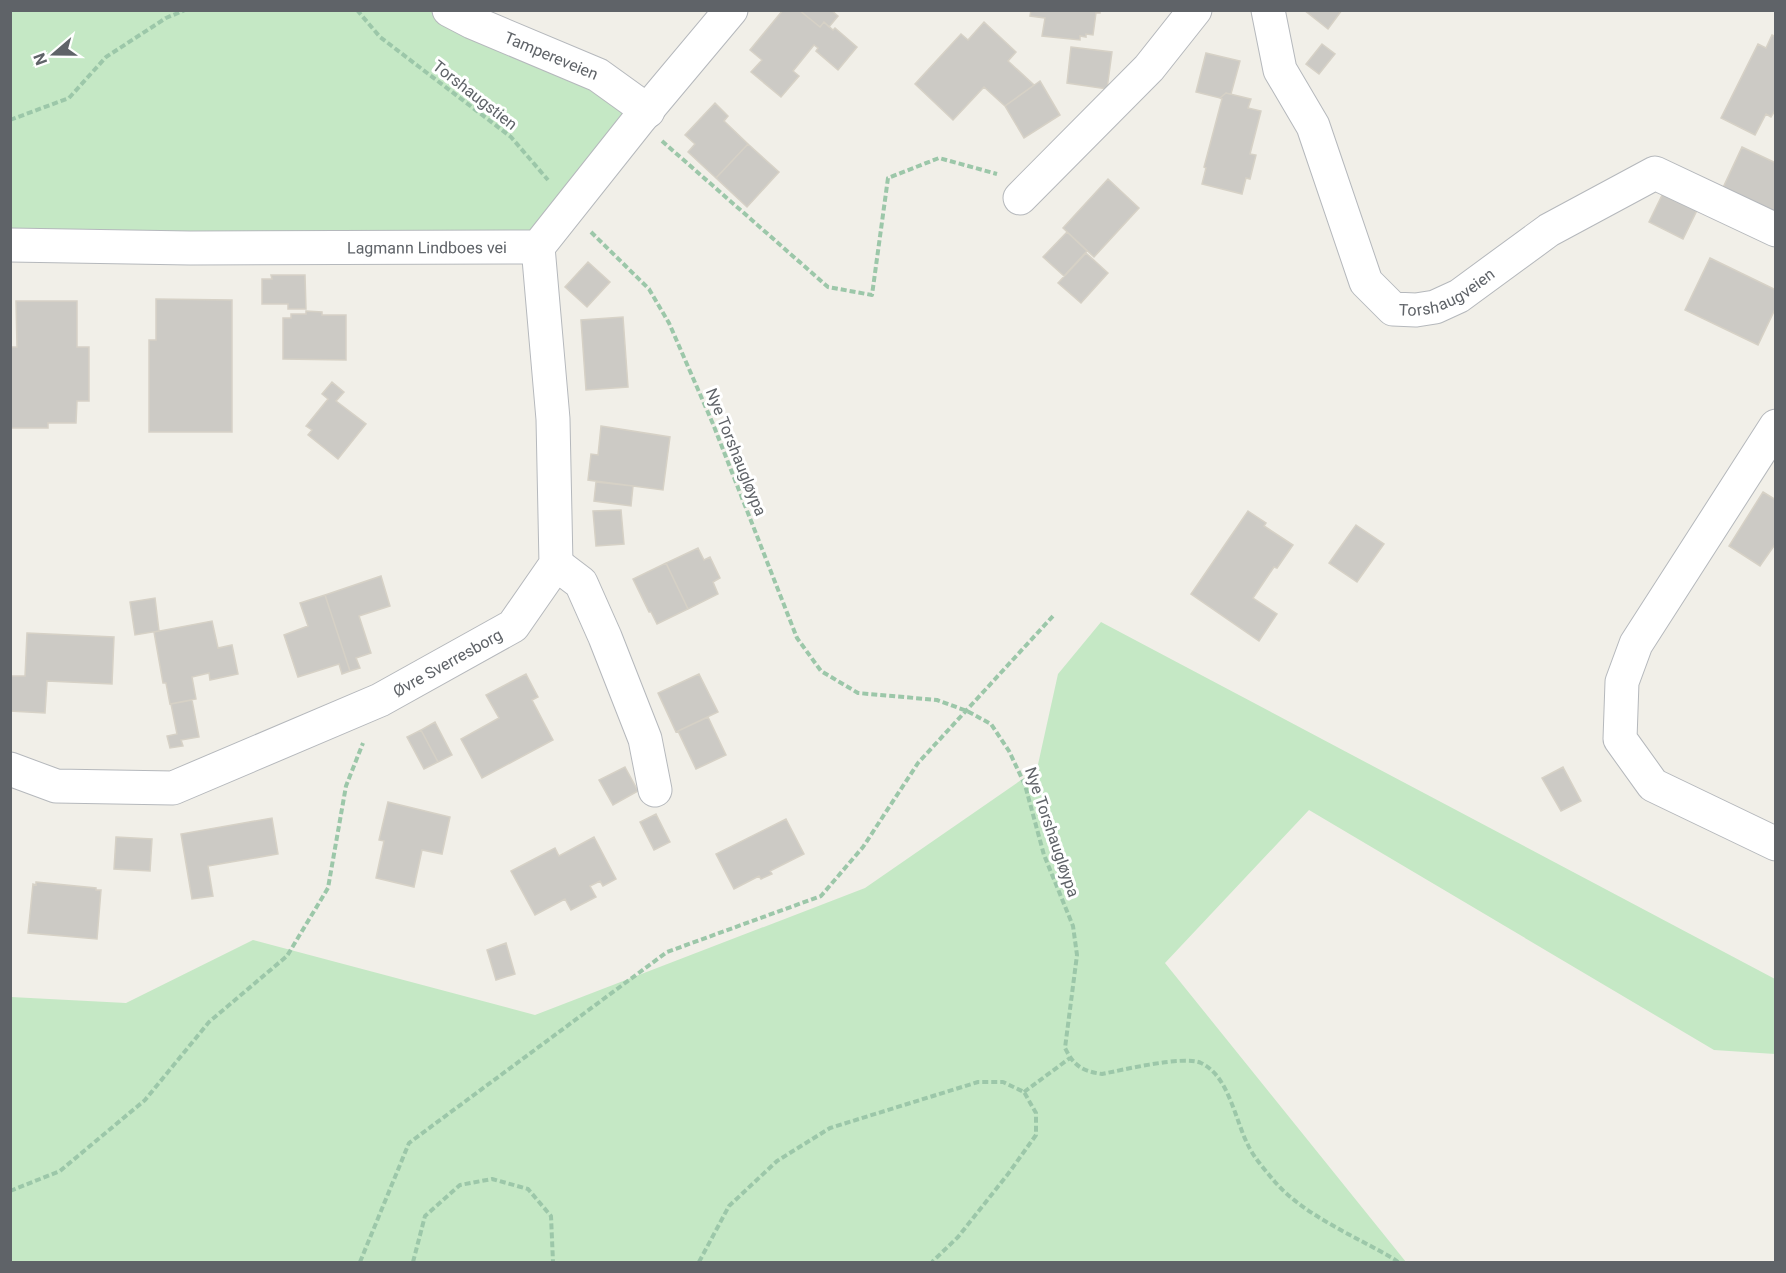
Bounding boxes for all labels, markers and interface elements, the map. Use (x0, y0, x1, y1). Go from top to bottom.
north arrow (24, 24, 84, 84)
street label: Tampereveien (502, 27, 601, 83)
text: N (30, 50, 51, 68)
street label: Torshaugstien (429, 56, 521, 134)
street label: Lagmann Lindboes vei (347, 238, 507, 257)
street label: Torshaugveien (1398, 264, 1498, 320)
street label: Nye Torshaugløypa (702, 385, 770, 519)
street label: Øvre Sverresborg (389, 625, 505, 701)
street label: Nye Torshaugløypa (1021, 765, 1083, 899)

